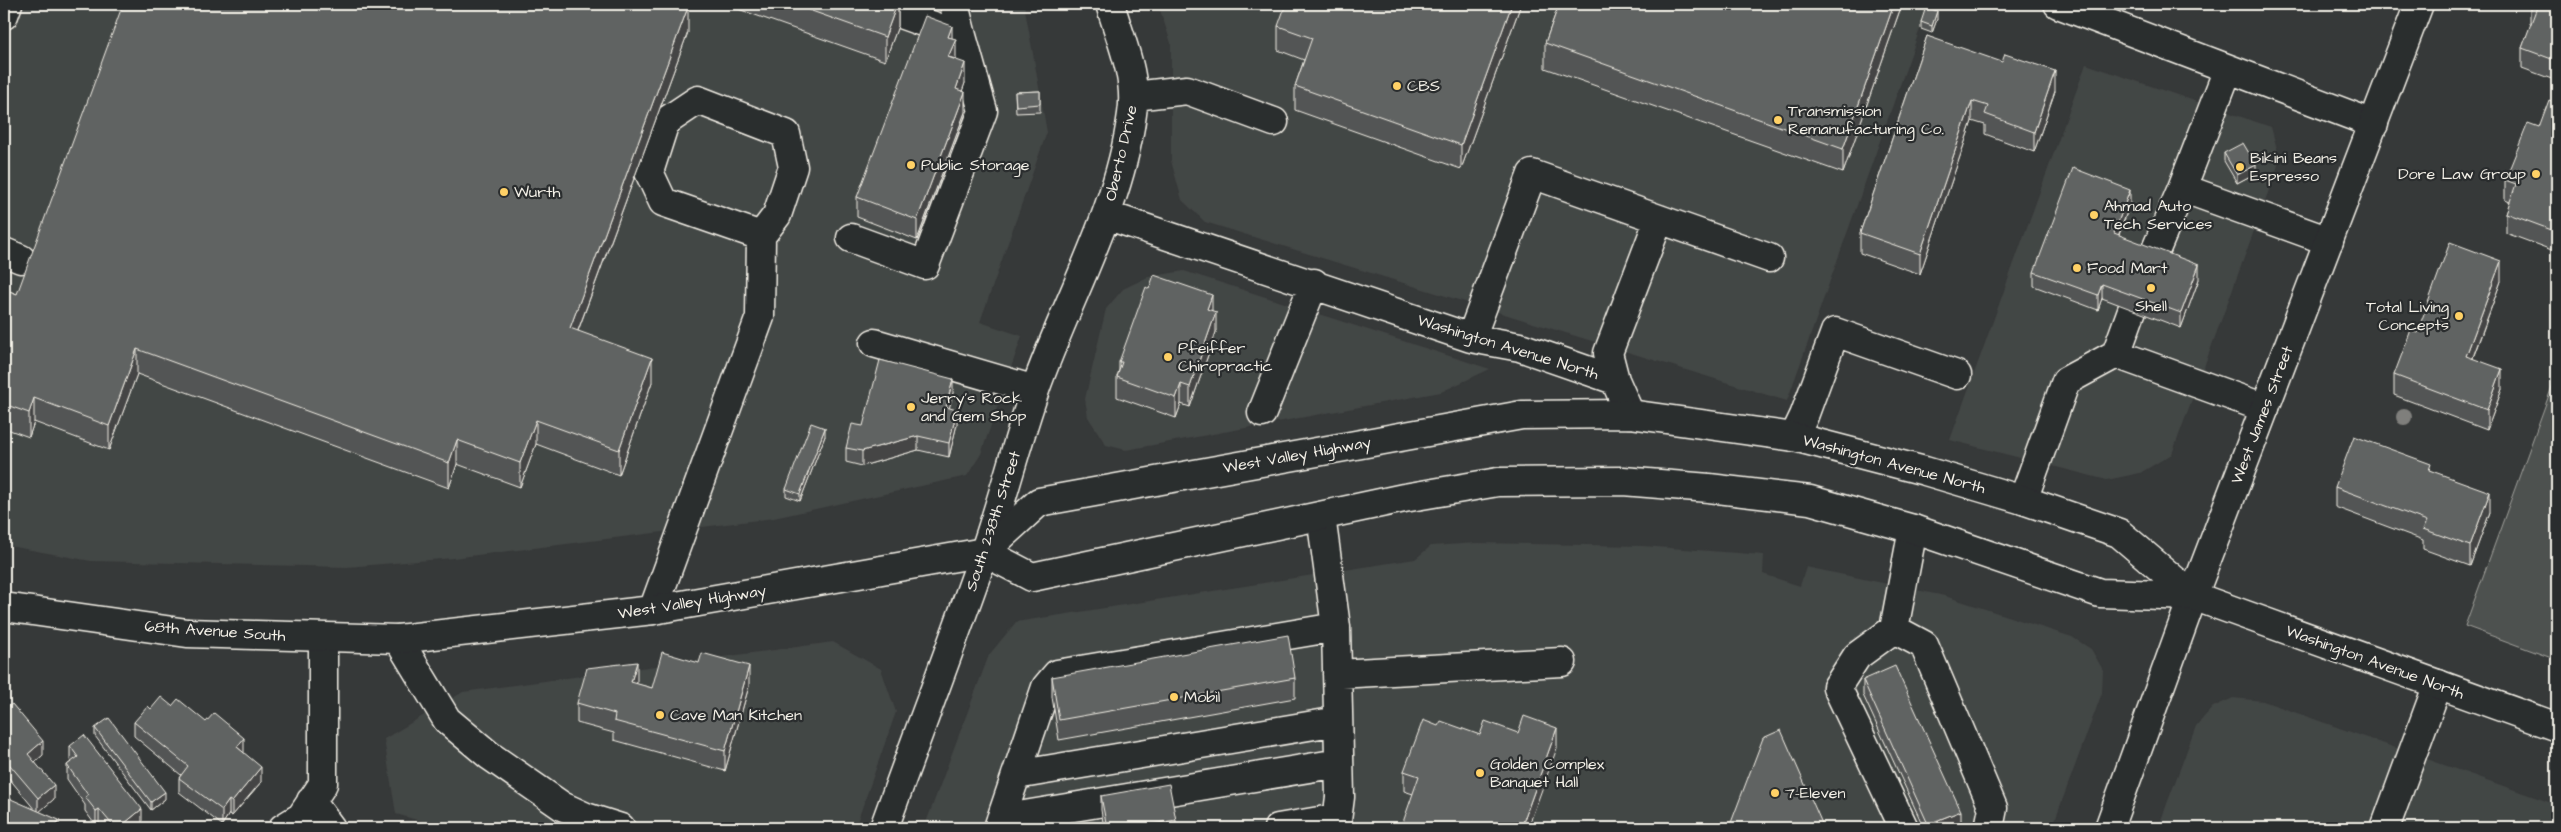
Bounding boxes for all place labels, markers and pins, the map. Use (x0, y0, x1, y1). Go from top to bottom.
place label: CBS (1407, 75, 1440, 97)
marker: CBS (1391, 80, 1403, 92)
place label: Transmission Remanufacturing Co. (1788, 100, 1944, 141)
marker: Transmission Remanufacturing Co. (1772, 114, 1784, 126)
place label: Bikini Beans Espresso (2250, 147, 2337, 187)
place label: Public Storage (921, 154, 1030, 177)
marker: Public Storage (905, 159, 917, 171)
marker: Bikini Beans Espresso (2234, 161, 2246, 173)
place label: Dore Law Group (2398, 163, 2526, 185)
marker: Dore Law Group (2530, 168, 2542, 180)
place label: Wurth (514, 181, 560, 203)
marker: Wurth (498, 186, 510, 198)
place label: Ahmad Auto Tech Services (2104, 195, 2212, 235)
marker: Ahmad Auto Tech Services (2088, 209, 2100, 221)
place label: Food Mart (2087, 257, 2168, 279)
marker: Food Mart (2071, 262, 2083, 274)
marker: Shell (2145, 282, 2157, 294)
place label: Shell (2135, 295, 2167, 317)
place label: Total Living Concepts (2366, 296, 2449, 336)
marker: Total Living Concepts (2453, 310, 2465, 322)
place label: Pfeiffer Chiropractic (1178, 337, 1273, 377)
marker: Pfeiffer Chiropractic (1162, 351, 1174, 363)
place label: Jerry's Rock and Gem Shop (921, 387, 1027, 427)
marker: Jerry's Rock and Gem Shop (905, 401, 917, 413)
place label: Mobil (1184, 686, 1220, 708)
marker: Mobil (1168, 691, 1180, 703)
place label: Cave Man Kitchen (670, 704, 802, 726)
marker: Cave Man Kitchen (654, 709, 666, 721)
place label: Golden Complex Banquet Hall (1490, 753, 1605, 793)
marker: Golden Complex Banquet Hall (1474, 767, 1486, 779)
place label: 7-Eleven (1785, 782, 1845, 804)
marker: 7-Eleven (1769, 787, 1781, 799)

